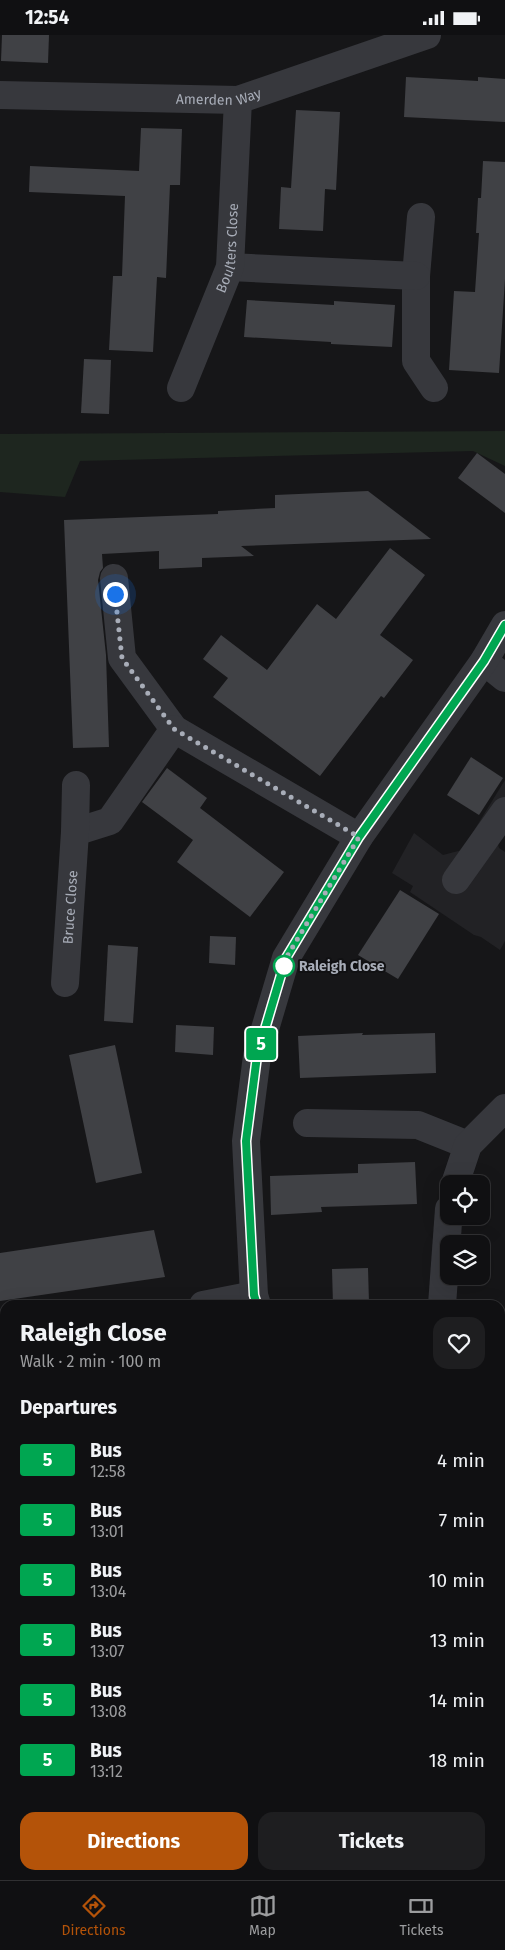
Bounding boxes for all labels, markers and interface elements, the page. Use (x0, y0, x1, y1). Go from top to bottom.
text: 12:54 (25, 6, 69, 29)
street label: Amerden Way (176, 85, 264, 109)
street label: Boulters Close (212, 203, 242, 295)
your location (103, 582, 128, 607)
street label: Bruce Close (60, 870, 81, 945)
marker: Raleigh Close (273, 955, 295, 977)
place label: Raleigh Close (299, 958, 385, 975)
line badge: 5 (245, 1028, 277, 1060)
text: 5 (256, 1033, 266, 1055)
map controls (440, 1175, 490, 1285)
button: locate (440, 1175, 490, 1225)
button: layers (440, 1235, 490, 1285)
button: heart (433, 1317, 485, 1369)
text: Raleigh Close (20, 1319, 167, 1347)
text: Walk · 2 min · 100 m (20, 1352, 161, 1371)
text: Departures (20, 1396, 117, 1419)
text: Bus (90, 1439, 122, 1462)
text: 5 (43, 1449, 52, 1471)
text: 4 min (437, 1449, 485, 1472)
text: 12:58 (90, 1462, 126, 1481)
text: Bus (90, 1499, 122, 1522)
text: 5 (43, 1509, 52, 1531)
text: 7 min (439, 1509, 485, 1532)
text: 13:01 (90, 1522, 124, 1541)
text: Bus (90, 1559, 122, 1582)
text: 5 (43, 1569, 52, 1591)
text: 10 min (428, 1569, 485, 1592)
text: 13:04 (90, 1582, 126, 1601)
text: Bus (90, 1619, 122, 1642)
text: 5 (43, 1629, 52, 1651)
text: 13 min (429, 1629, 485, 1652)
text: 13:07 (90, 1642, 124, 1661)
text: Bus (90, 1679, 122, 1702)
text: 5 (43, 1689, 52, 1711)
text: 14 min (429, 1689, 485, 1712)
text: 13:08 (90, 1702, 127, 1721)
text: Bus (90, 1739, 122, 1762)
text: 5 (43, 1749, 52, 1771)
text: 18 min (428, 1749, 485, 1772)
text: 13:12 (90, 1762, 123, 1781)
button: Directions (20, 1812, 248, 1870)
button: Tickets (258, 1812, 485, 1870)
tab: Directions (61, 1892, 126, 1939)
tab: Map (249, 1892, 277, 1939)
tab: Tickets (399, 1892, 444, 1939)

